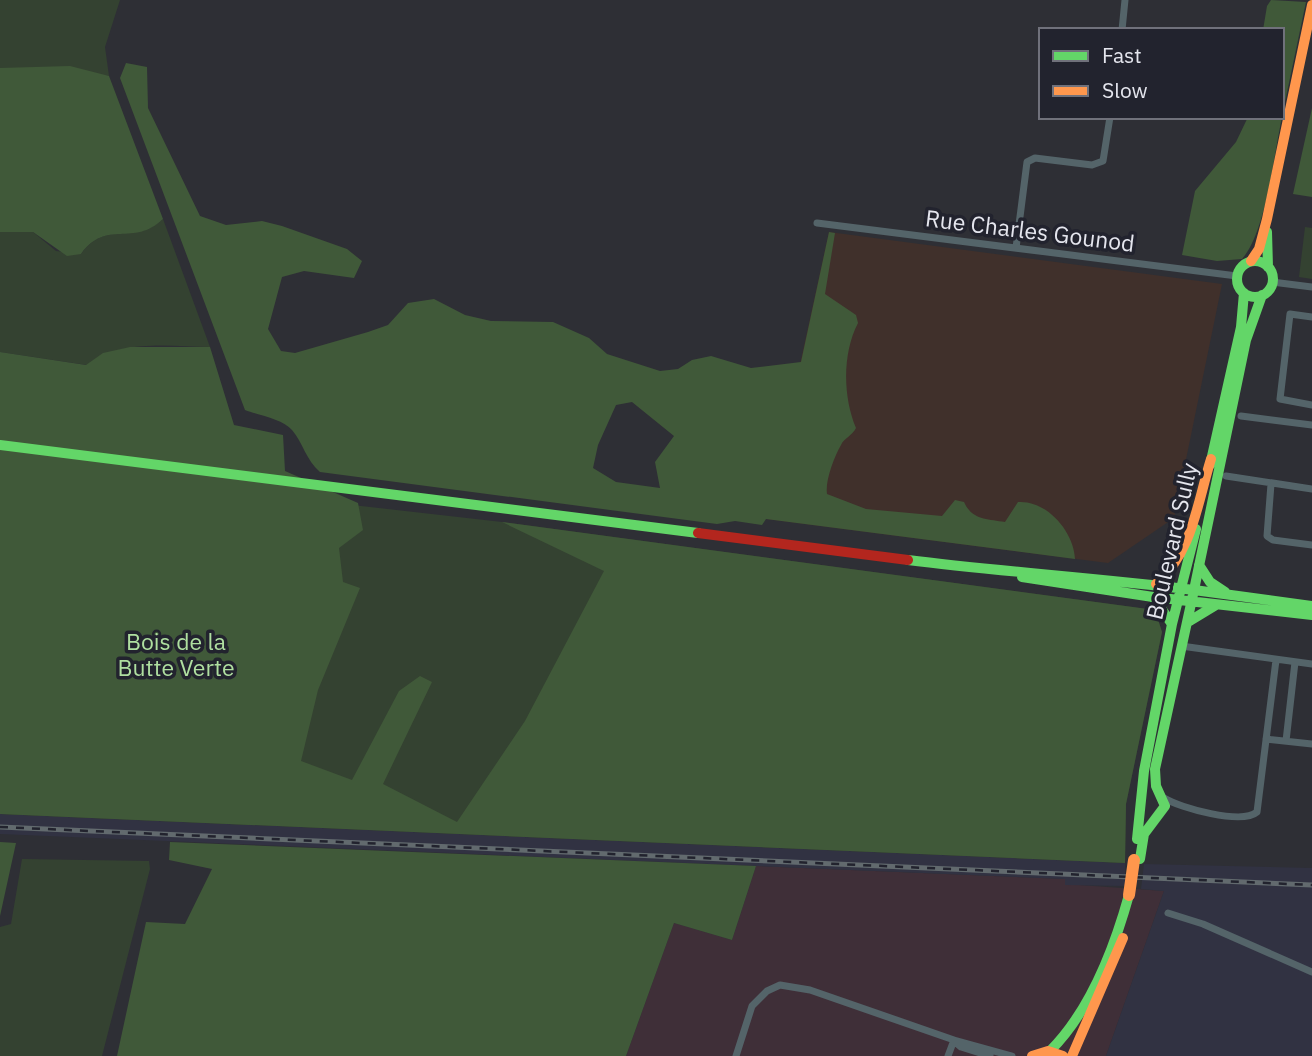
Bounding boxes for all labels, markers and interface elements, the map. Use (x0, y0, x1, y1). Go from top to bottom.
legend (1039, 28, 1284, 119)
text: Fast (1102, 41, 1142, 69)
text: Slow (1102, 76, 1148, 104)
street label: Rue Charles Gounod (924, 202, 1136, 258)
street label: Boulevard Sully (1138, 459, 1204, 622)
park label: Bois de la Butte Verte (117, 626, 235, 682)

